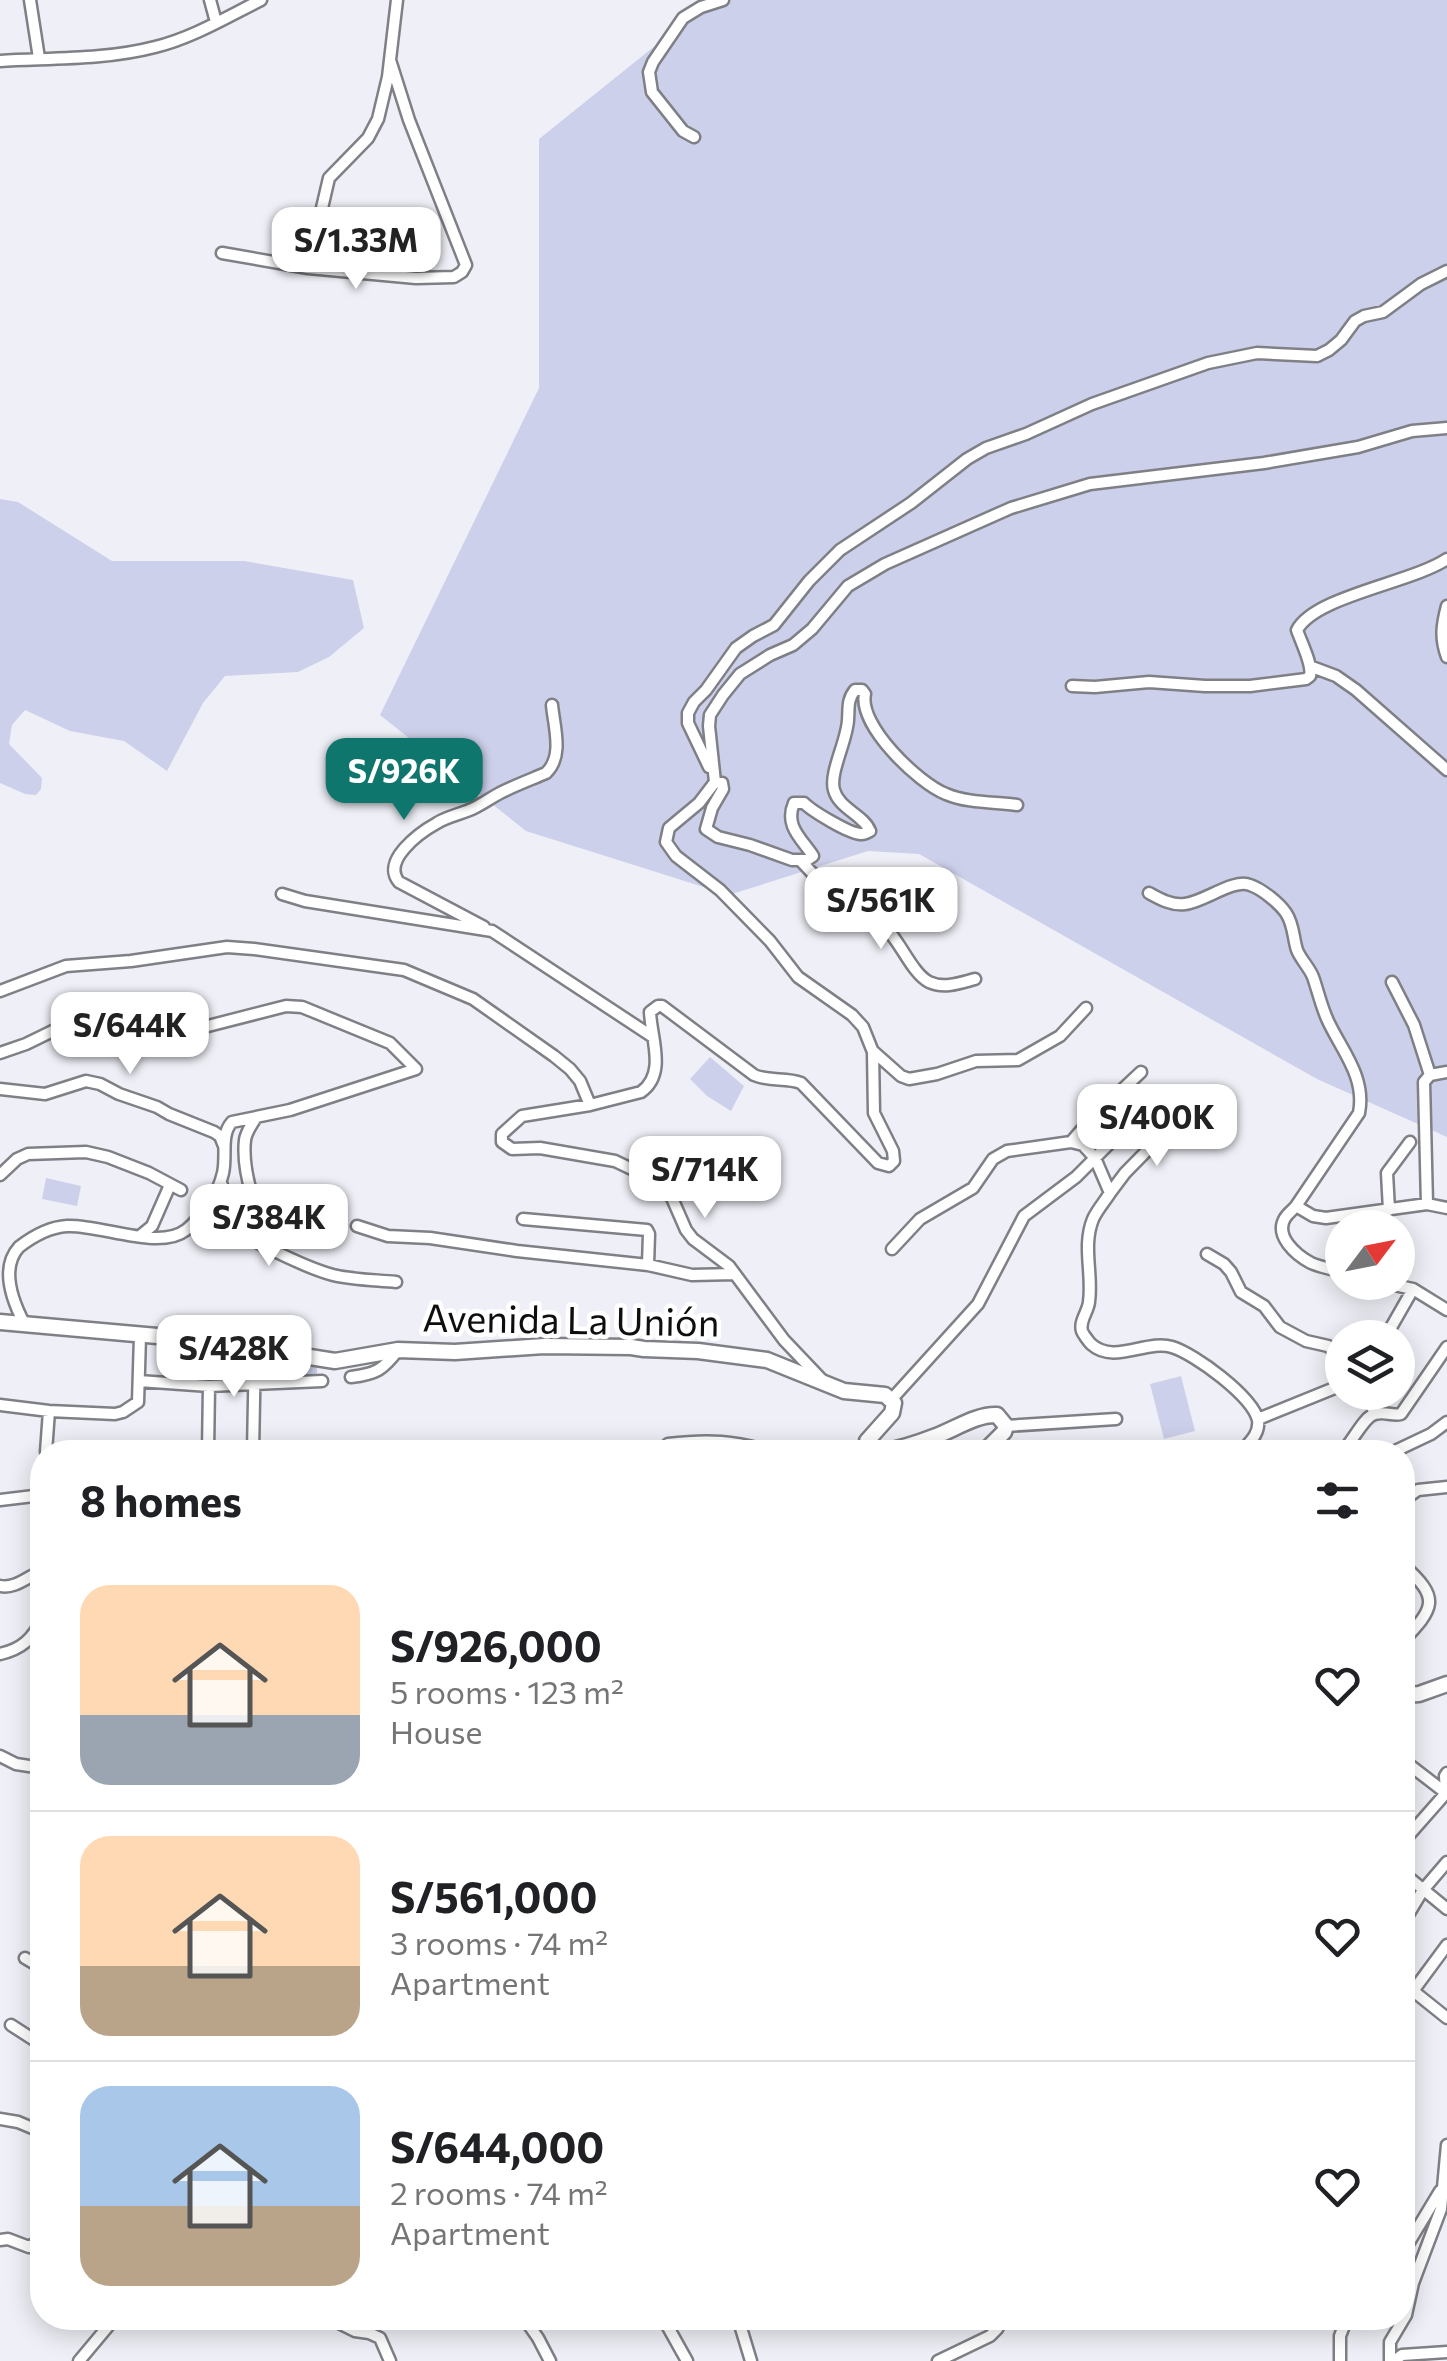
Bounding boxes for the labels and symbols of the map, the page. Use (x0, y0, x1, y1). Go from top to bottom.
pin: S/1.33M (264, 207, 448, 292)
pin: S/926K (323, 738, 485, 823)
pin: S/561K (800, 867, 962, 952)
pin: S/644K (49, 992, 211, 1077)
pin: S/400K (1076, 1084, 1238, 1169)
pin: S/714K (624, 1136, 786, 1221)
pin: S/384K (188, 1184, 350, 1269)
north arrow (1325, 1210, 1415, 1300)
street label: Avenida La Unión (422, 1292, 720, 1345)
pin: S/428K (153, 1315, 315, 1400)

